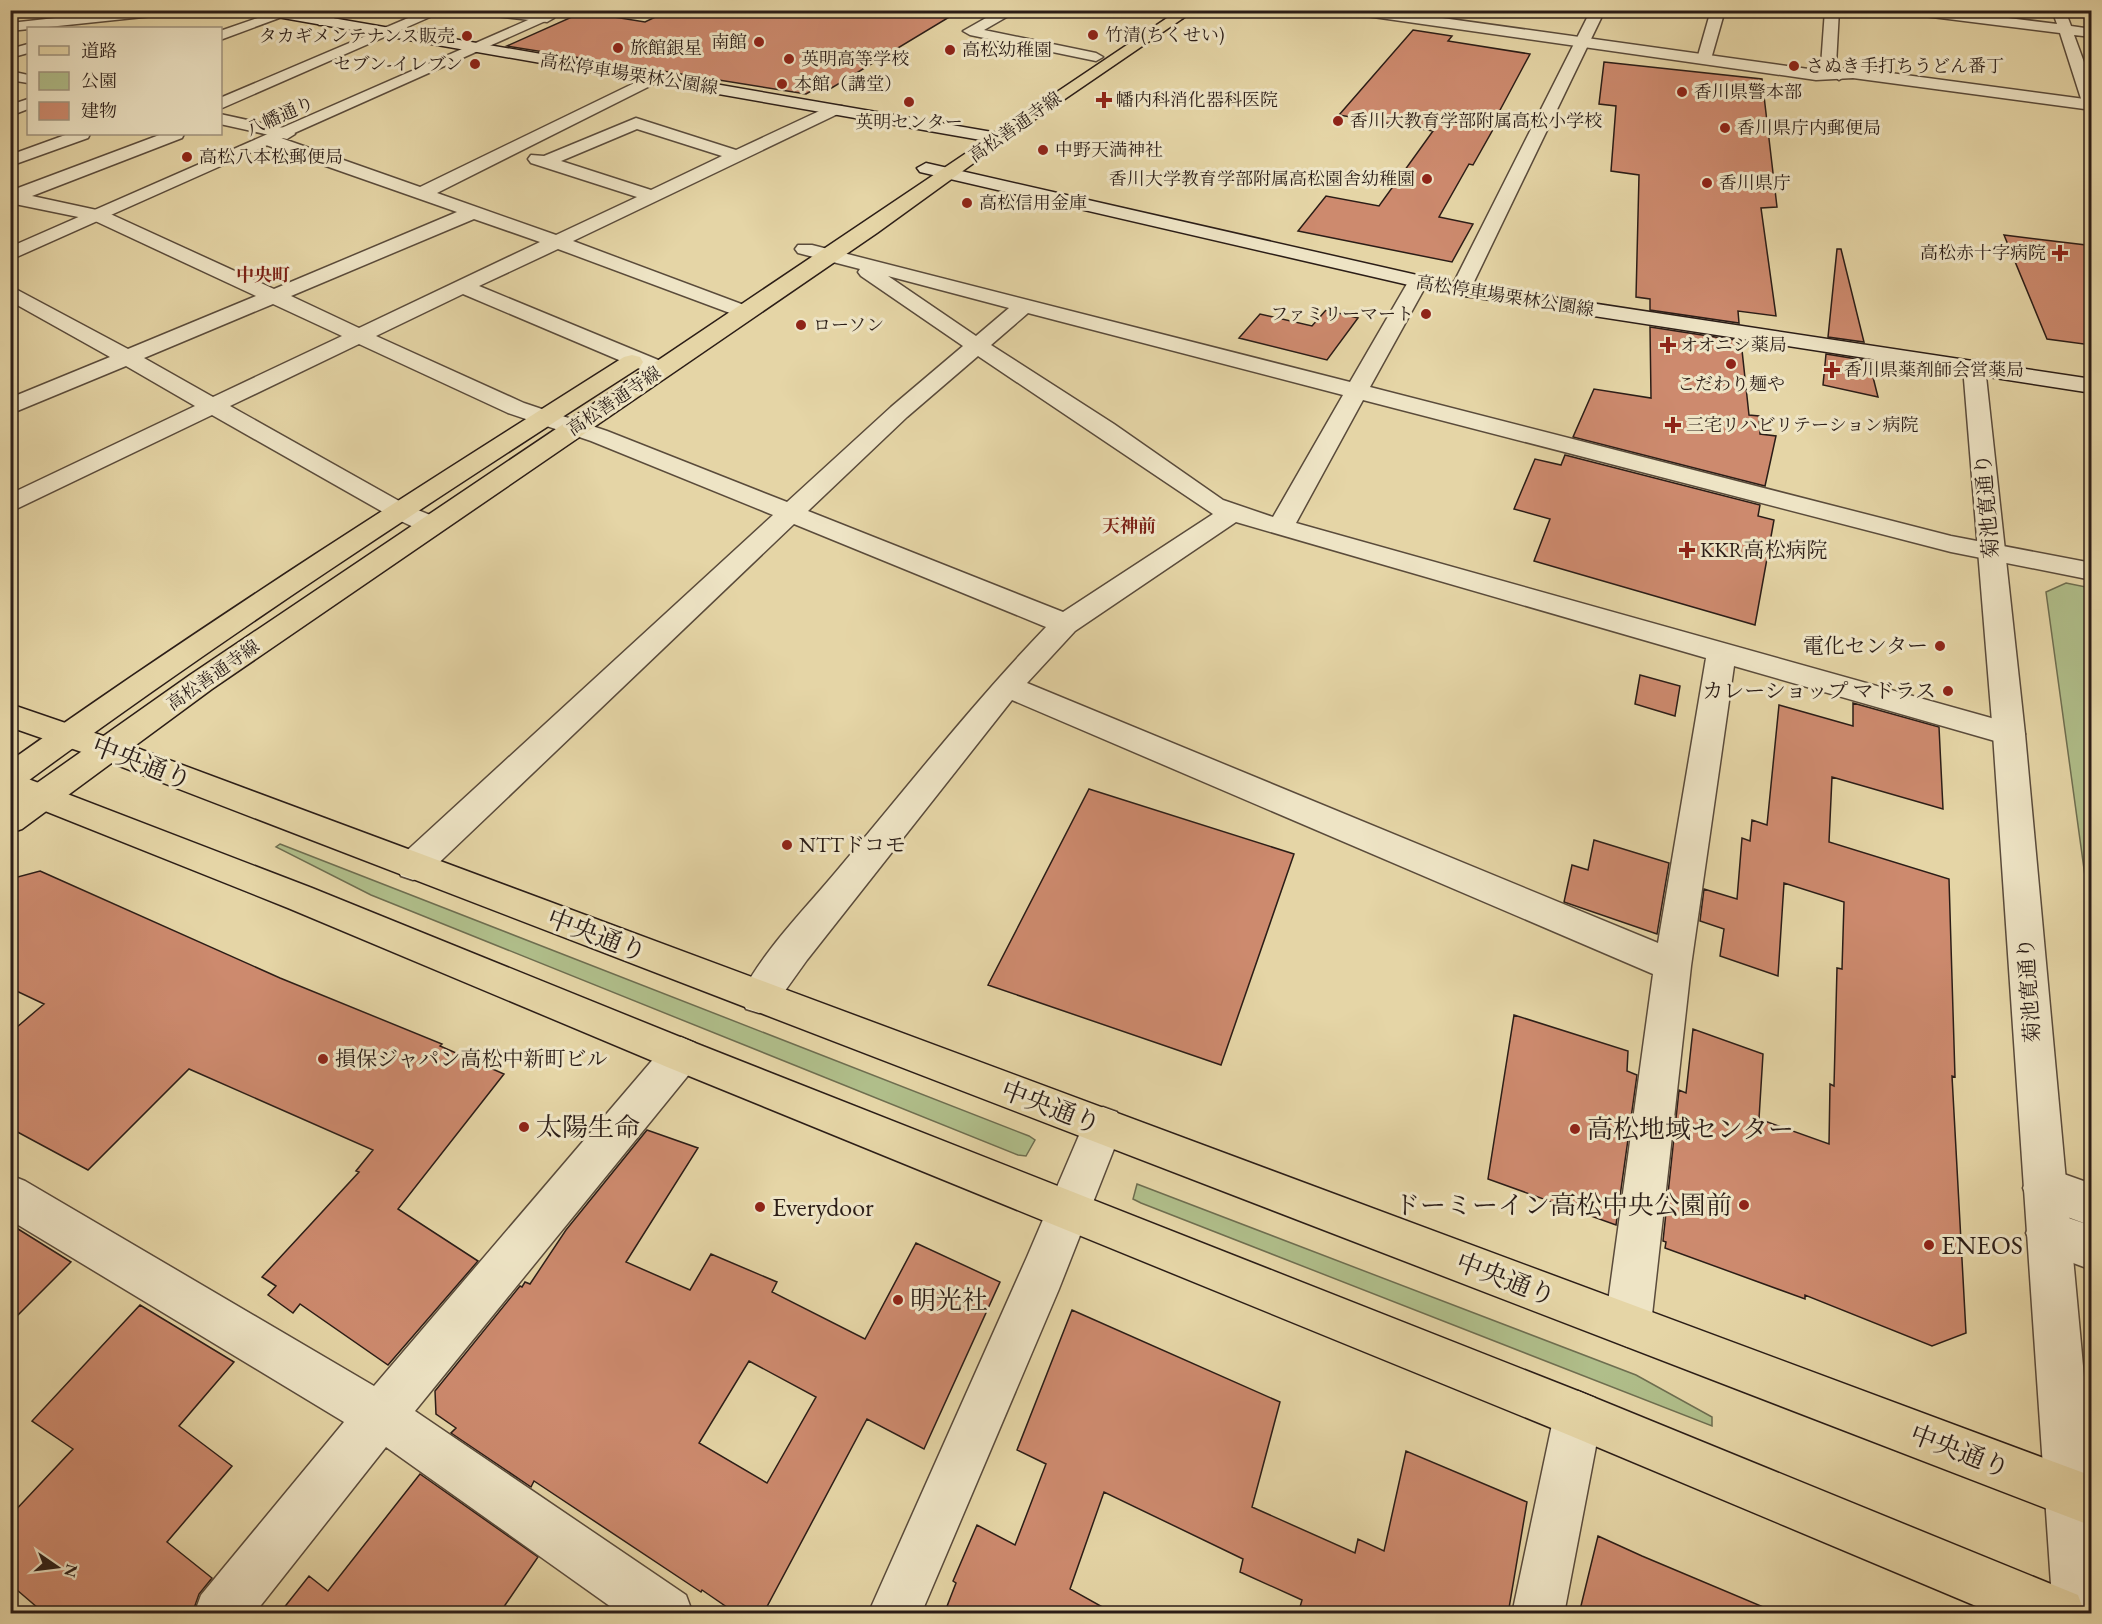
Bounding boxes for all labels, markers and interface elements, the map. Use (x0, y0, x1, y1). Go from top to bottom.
place label: 竹清(ちくせい) (1105, 23, 1224, 46)
place label: タカギメンテナンス販売 (259, 24, 455, 47)
legend (27, 27, 222, 135)
marker: 竹清(ちくせい) (1086, 28, 1100, 42)
marker: タカギメンテナンス販売 (460, 29, 474, 43)
place label: 南館 (711, 30, 747, 53)
marker: 南館 (752, 35, 766, 49)
place label: 旅館銀星 (630, 36, 702, 59)
place label: 高松幼稚園 (962, 38, 1052, 61)
text: 道路 (81, 39, 117, 62)
marker: 旅館銀星 (611, 41, 625, 55)
marker: 高松幼稚園 (943, 43, 957, 57)
place label: 英明高等学校 (801, 47, 909, 70)
street label: 高松停車場栗林公園線 (538, 48, 720, 99)
place label: セブン-イレブン (334, 52, 463, 75)
marker: 英明高等学校 (782, 52, 796, 66)
place label: さぬき手打ちうどん番丁 (1806, 54, 2004, 77)
marker: セブン-イレブン (468, 57, 482, 71)
marker: さぬき手打ちうどん番丁 (1787, 59, 1801, 73)
text: 公園 (81, 69, 117, 92)
place label: 本館（講堂） (794, 72, 902, 95)
marker: 本館（講堂） (775, 77, 789, 91)
place label: 香川県警本部 (1694, 80, 1802, 103)
marker: 香川県警本部 (1675, 85, 1689, 99)
street label: 高松善通寺線 (964, 86, 1066, 167)
place label: 幡内科消化器科医院 (1116, 88, 1278, 111)
street label: 八幡通り (242, 90, 317, 141)
marker: 幡内科消化器科医院 (1097, 93, 1111, 107)
marker: 英明センター (902, 95, 916, 109)
text: 建物 (81, 99, 117, 122)
place label: 香川大教育学部附属高松小学校 (1350, 109, 1602, 132)
place label: 英明センター (855, 110, 963, 133)
marker: 香川大教育学部附属高松小学校 (1331, 114, 1345, 128)
place label: 香川県庁内郵便局 (1737, 116, 1881, 139)
marker: 香川県庁内郵便局 (1718, 121, 1732, 135)
place label: 中野天満神社 (1055, 138, 1163, 161)
marker: 中野天満神社 (1036, 143, 1050, 157)
place label: 高松八本松郵便局 (199, 145, 343, 168)
marker: 高松八本松郵便局 (180, 150, 194, 164)
place label: 香川大学教育学部附属高松園舎幼稚園 (1109, 167, 1415, 190)
place label: 香川県庁 (1719, 171, 1791, 194)
marker: 香川大学教育学部附属高松園舎幼稚園 (1420, 172, 1434, 186)
marker: 香川県庁 (1700, 176, 1714, 190)
place label: 高松信用金庫 (979, 191, 1087, 214)
marker: 高松信用金庫 (960, 196, 974, 210)
place label: 高松赤十字病院 (1920, 241, 2046, 264)
marker: 高松赤十字病院 (2051, 244, 2069, 262)
district label: 中央町 (236, 263, 290, 286)
street label: 高松停車場栗林公園線 (1414, 270, 1596, 321)
place label: ファミリーマート (1270, 302, 1414, 325)
marker: ファミリーマート (1419, 307, 1433, 321)
place label: ローソン (813, 313, 884, 336)
marker: ローソン (794, 318, 808, 332)
place label: オオニシ薬局 (1680, 333, 1787, 356)
marker: オオニシ薬局 (1661, 338, 1675, 352)
marker: こだわり麺や (1724, 357, 1738, 371)
place label: 香川県薬剤師会営薬局 (1844, 358, 2024, 381)
street label: 高松善通寺線 (563, 361, 665, 440)
marker: 香川県薬剤師会営薬局 (1825, 363, 1839, 377)
place label: こだわり麺や (1677, 372, 1785, 395)
place label: 三宅リハビリテーション病院 (1686, 413, 1918, 436)
marker: 三宅リハビリテーション病院 (1664, 416, 1682, 434)
street label: 菊池寛通り (1968, 453, 2005, 560)
district label: 天神前 (1102, 514, 1156, 537)
place label: KKR高松病院 (1700, 536, 1828, 563)
marker: KKR高松病院 (1678, 541, 1696, 559)
place label: 電化センター (1803, 632, 1928, 659)
street label: 高松善通寺線 (162, 634, 264, 715)
marker: 電化センター (1933, 639, 1947, 653)
place label: カレーショップ マドラス (1702, 677, 1936, 704)
marker: カレーショップ マドラス (1941, 684, 1955, 698)
street label: 中央通り (87, 728, 197, 798)
place label: NTTドコモ (799, 831, 906, 858)
marker: NTTドコモ (780, 838, 794, 852)
street label: 中央通り (542, 900, 652, 970)
street label: 菊池寛通り (2011, 937, 2046, 1043)
place label: 損保ジャパン高松中新町ビル (335, 1045, 608, 1072)
marker: 損保ジャパン高松中新町ビル (316, 1052, 330, 1066)
street label: 中央通り (996, 1072, 1106, 1142)
place label: 太陽生命 (536, 1110, 640, 1144)
place label: 高松地域センター (1587, 1112, 1794, 1146)
marker: 太陽生命 (517, 1120, 531, 1134)
marker: 高松地域センター (1568, 1122, 1582, 1136)
place label: ドーミーイン高松中央公園前 (1394, 1188, 1732, 1222)
place label: Everydoor (772, 1190, 874, 1224)
marker: ドーミーイン高松中央公園前 (1737, 1198, 1751, 1212)
marker: Everydoor (753, 1200, 767, 1214)
place label: ENEOS (1941, 1228, 2023, 1262)
marker: ENEOS (1922, 1238, 1936, 1252)
street label: 中央通り (1451, 1244, 1561, 1314)
place label: 明光社 (910, 1283, 988, 1317)
marker: 明光社 (891, 1293, 905, 1307)
street label: 中央通り (1905, 1416, 2015, 1486)
north arrow (27, 1537, 87, 1597)
text: N (59, 1562, 83, 1579)

